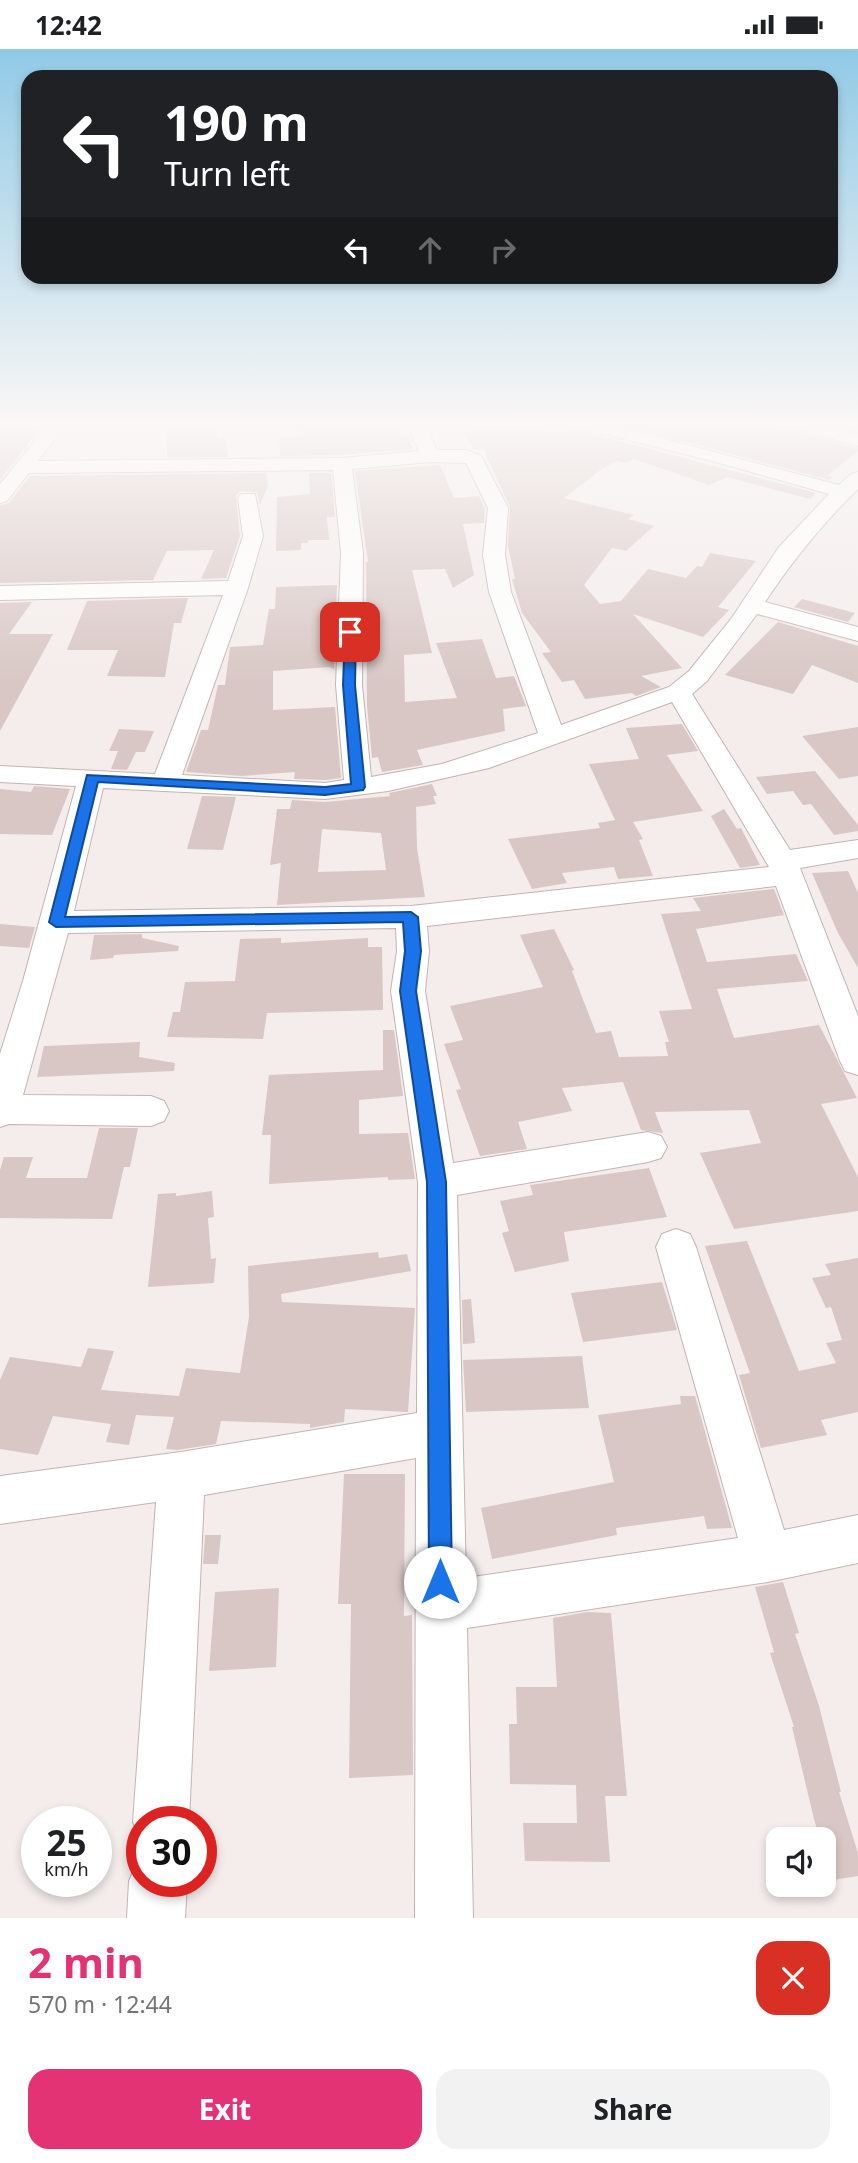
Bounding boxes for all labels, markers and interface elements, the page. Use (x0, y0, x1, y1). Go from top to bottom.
text: 12:42 (35, 7, 102, 43)
text: 190 m (164, 89, 309, 155)
icon: left (49, 98, 140, 189)
text: Turn left (164, 152, 290, 195)
icon: left (338, 231, 376, 269)
icon: ahead (411, 231, 449, 269)
icon: right (484, 231, 522, 269)
pin (320, 602, 380, 662)
icon: arrive (331, 613, 369, 651)
position arrow (403, 1545, 477, 1619)
speed limit sign: 30 (126, 1806, 217, 1897)
text: 25 (46, 1819, 87, 1866)
map controls (766, 1827, 836, 1897)
button: sound (766, 1827, 836, 1897)
text: km/h (44, 1857, 89, 1881)
text: 2 min (28, 1933, 144, 1990)
button: close (756, 1941, 830, 2015)
text: 570 m · 12:44 (28, 1988, 172, 2020)
button: Exit (28, 2069, 422, 2149)
button: Share (436, 2069, 830, 2149)

